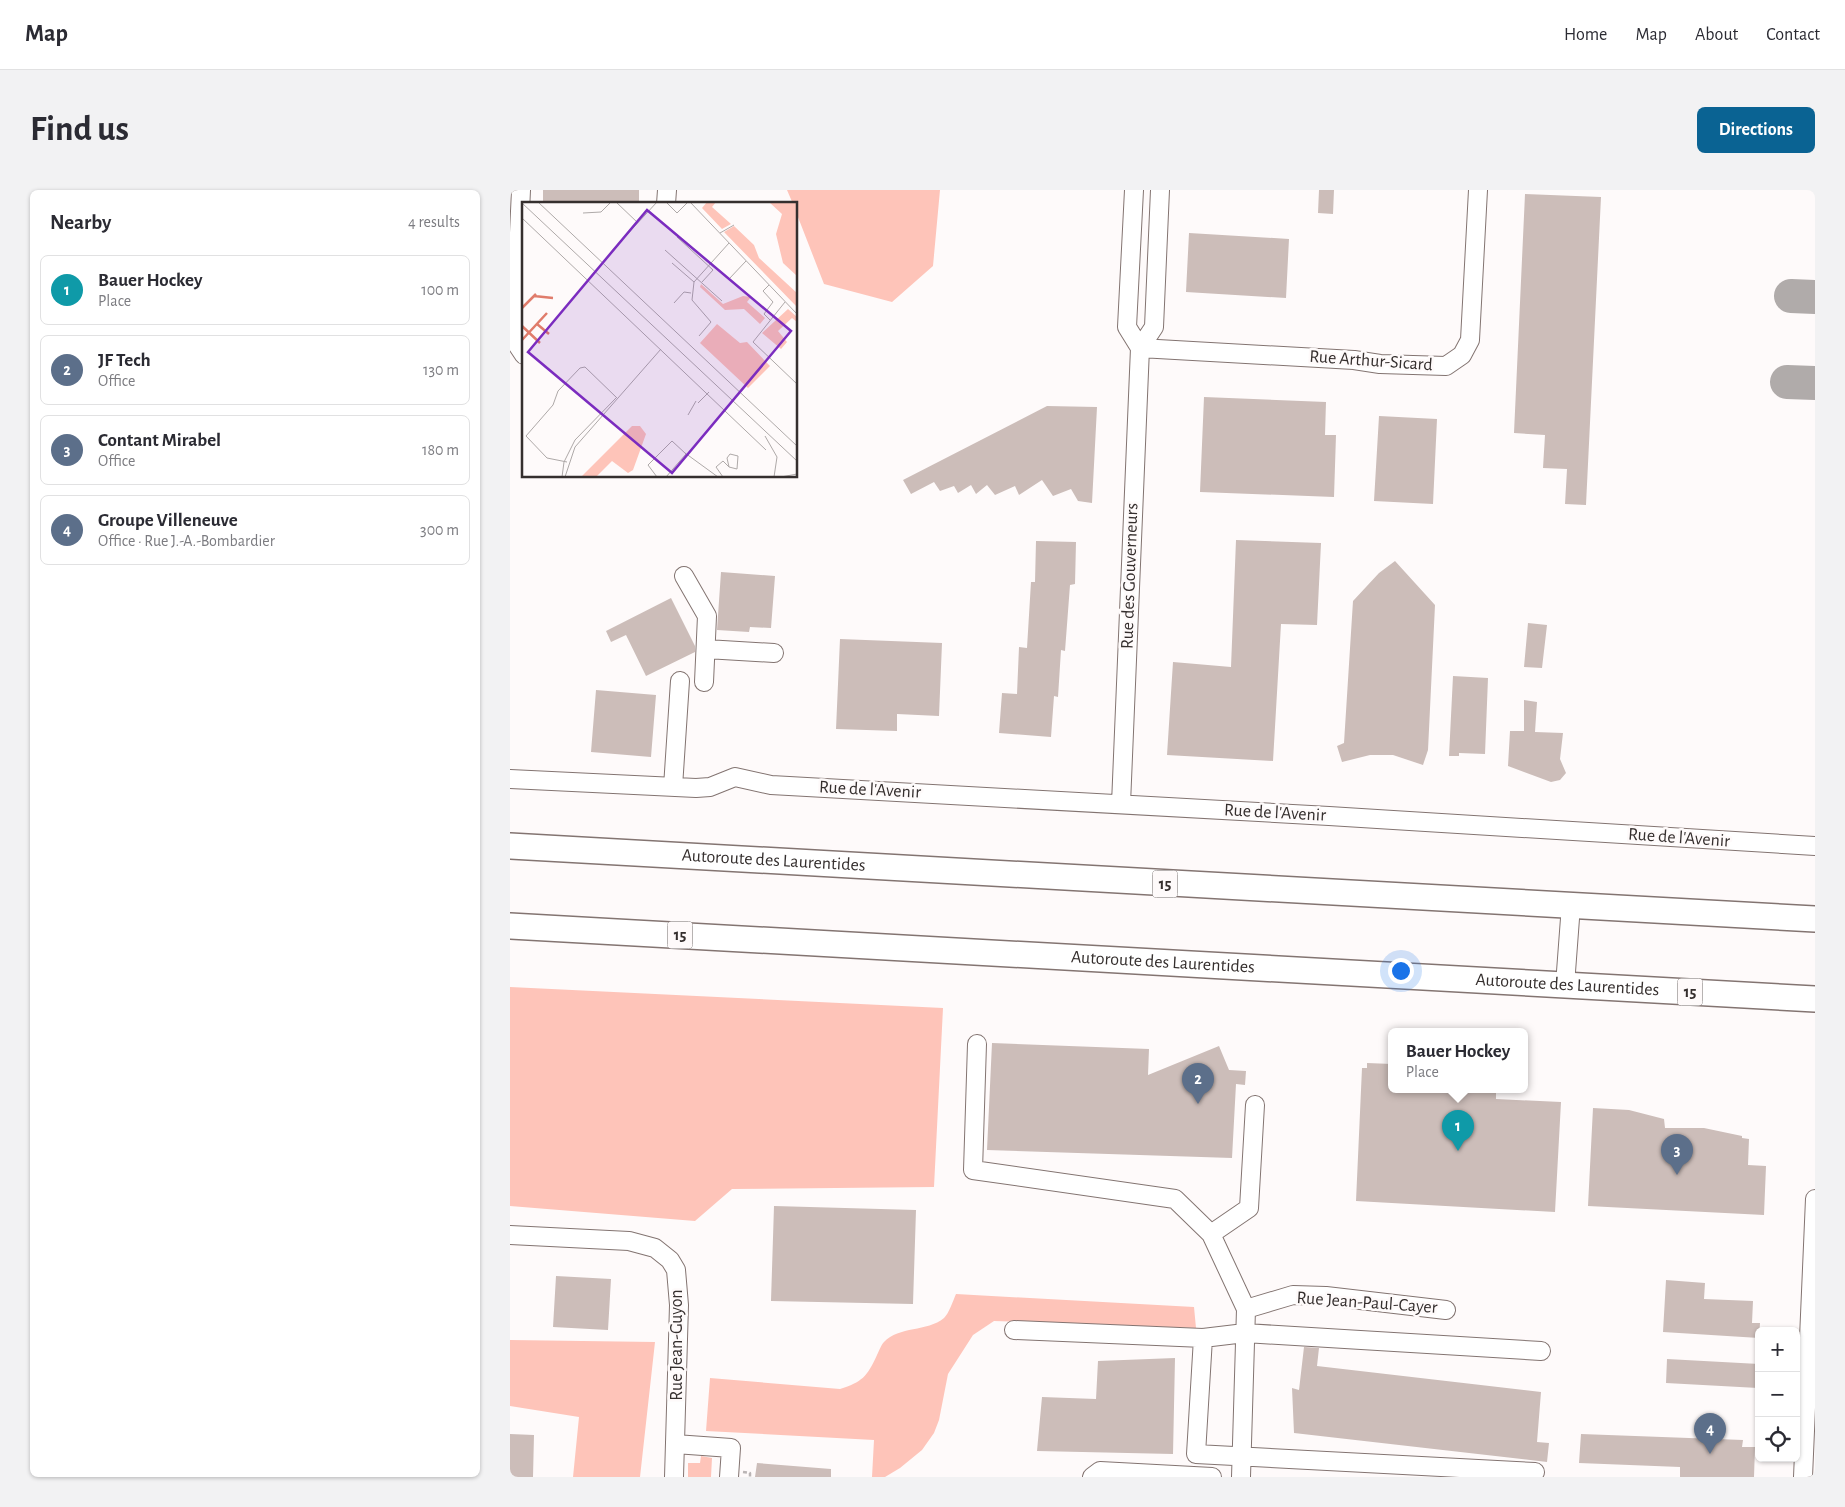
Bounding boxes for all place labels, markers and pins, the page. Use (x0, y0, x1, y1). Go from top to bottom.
pin: 2 (1182, 1063, 1214, 1104)
pin: 1 (1442, 1110, 1474, 1151)
pin: 3 (1661, 1134, 1693, 1175)
pin: 4 (1694, 1413, 1726, 1454)

